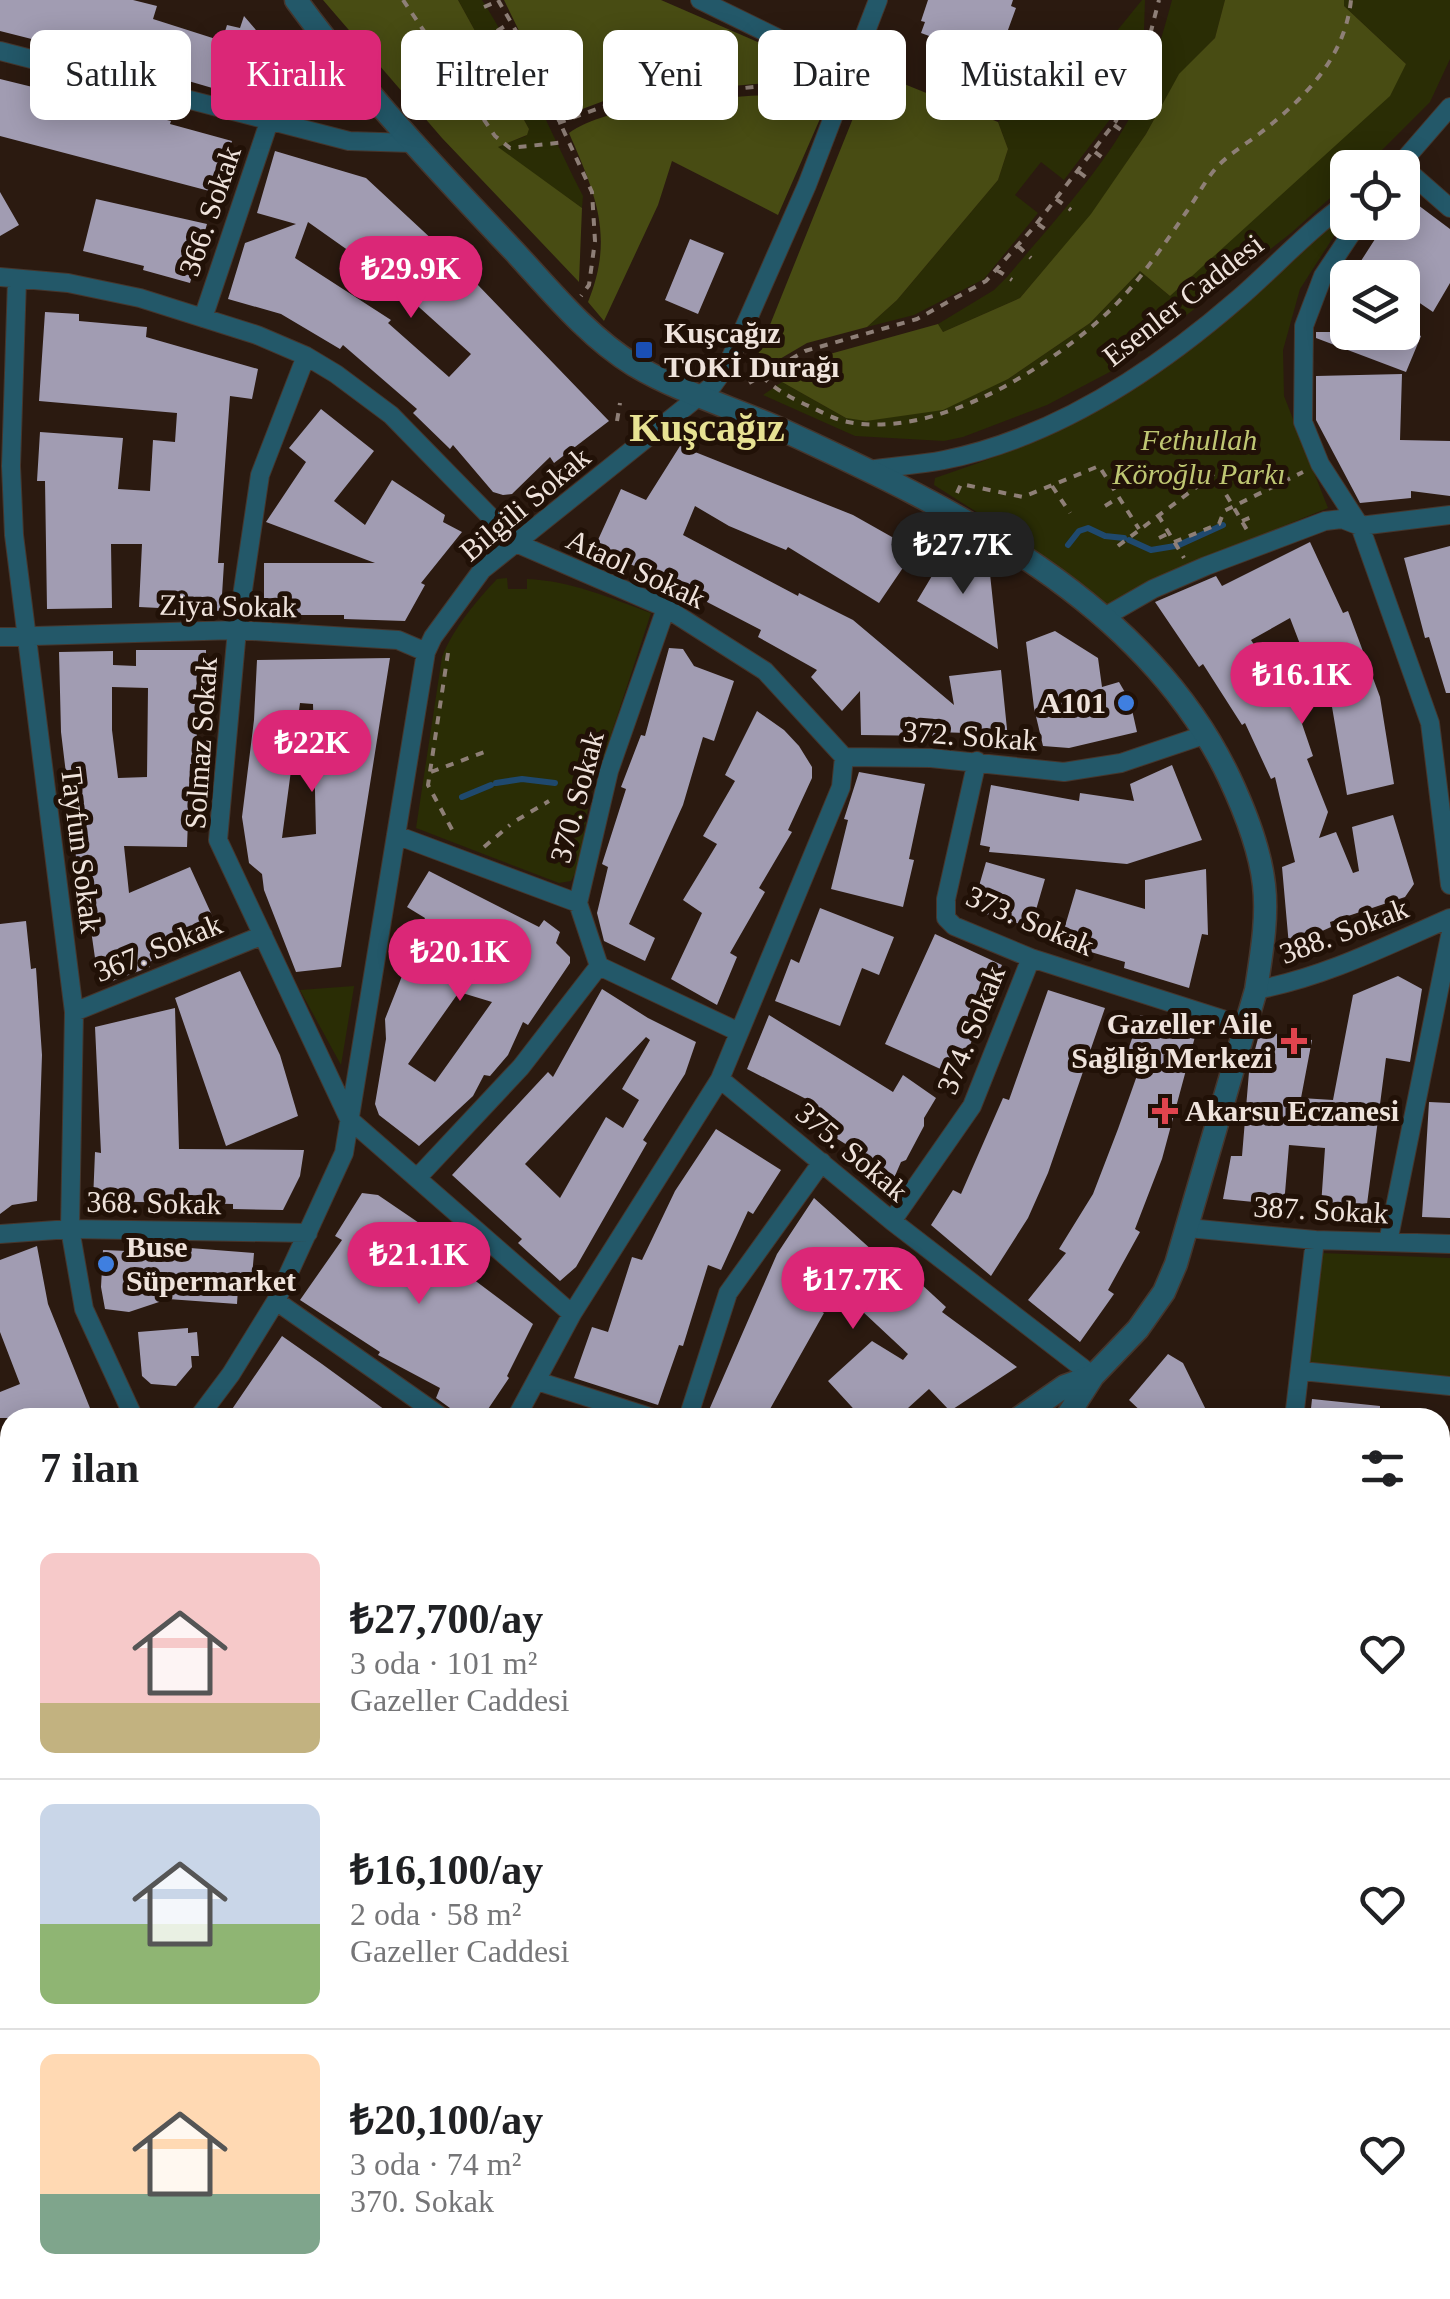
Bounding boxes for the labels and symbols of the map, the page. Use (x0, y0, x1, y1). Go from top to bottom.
street label: 366. Sokak (172, 142, 247, 280)
street label: Esenler Caddesi (1096, 227, 1269, 372)
pin: ₺29.9K (330, 236, 492, 321)
place label: Kuşcağız TOKİ Durağı (664, 316, 839, 383)
marker: Kuşcağız TOKİ Durağı (633, 339, 655, 361)
district label: Kuşcağız (629, 405, 785, 450)
park label: Fethullah Köroğlu Parkı (1111, 423, 1286, 490)
street label: Bilgili Sokak (453, 440, 596, 567)
pin: ₺27.7K (882, 512, 1044, 597)
street label: Ataol Sokak (562, 522, 711, 615)
street label: Ziya Sokak (159, 588, 297, 623)
pin: ₺16.1K (1221, 642, 1383, 727)
street label: Solmaz Sokak (178, 656, 223, 830)
place label: A101 (1039, 686, 1106, 719)
marker: A101 (1115, 692, 1137, 714)
pin: ₺22K (253, 710, 371, 795)
street label: 372. Sokak (902, 714, 1039, 757)
street label: 370. Sokak (543, 727, 610, 866)
street label: Tayfun Sokak (55, 765, 108, 935)
street label: 373. Sokak (962, 879, 1099, 962)
street label: 388. Sokak (1275, 891, 1413, 970)
street label: 367. Sokak (89, 907, 227, 988)
pin: ₺20.1K (379, 919, 541, 1004)
street label: 374. Sokak (930, 961, 1011, 1099)
place label: Gazeller Aile Sağlığı Merkezi (1071, 1007, 1272, 1074)
marker: Gazeller Aile Sağlığı Merkezi (1281, 1028, 1307, 1054)
place label: Akarsu Eczanesi (1185, 1094, 1399, 1127)
street label: 375. Sokak (790, 1096, 915, 1208)
marker: Akarsu Eczanesi (1154, 1100, 1176, 1122)
street label: 368. Sokak (86, 1185, 222, 1220)
street label: 387. Sokak (1253, 1189, 1389, 1230)
pin: ₺21.1K (338, 1222, 500, 1307)
place label: Buse Süpermarket (126, 1230, 296, 1297)
pin: ₺17.7K (772, 1247, 934, 1332)
marker: Buse Süpermarket (95, 1253, 117, 1275)

